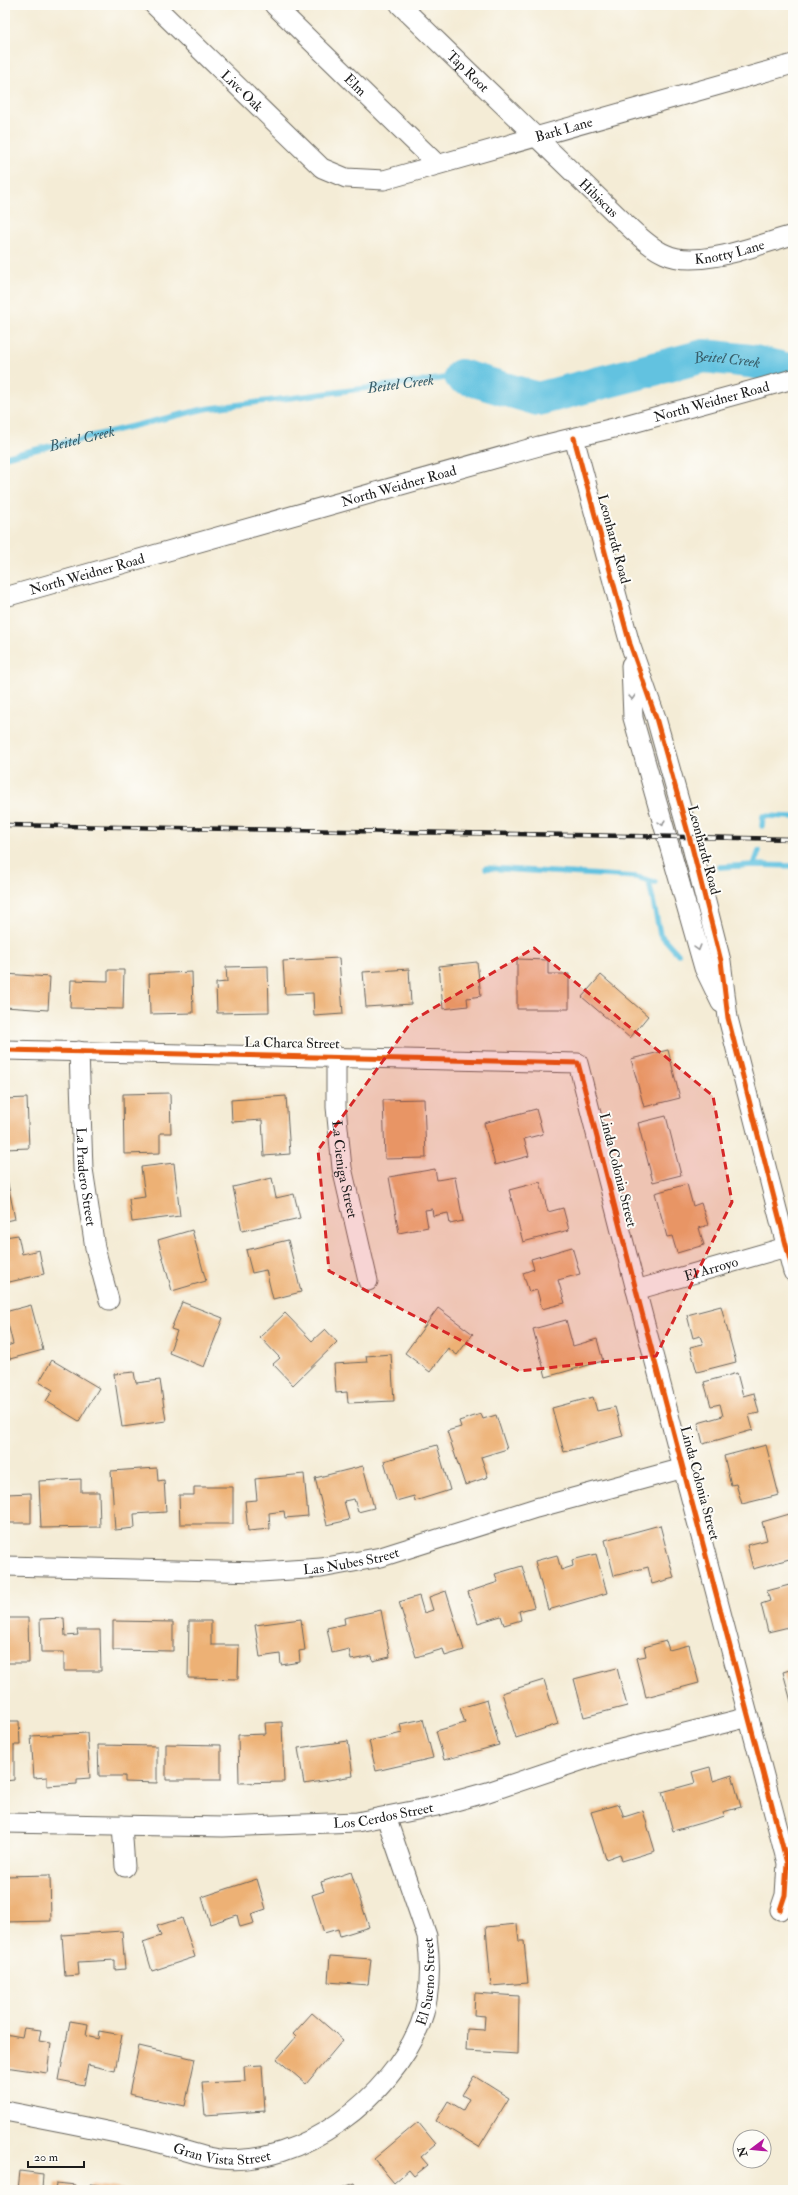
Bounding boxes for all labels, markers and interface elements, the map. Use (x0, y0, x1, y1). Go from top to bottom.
street label: Tap Root (443, 47, 493, 96)
street label: Live Oak (218, 66, 267, 115)
street label: Elm (341, 70, 370, 99)
street label: Bark Lane (533, 113, 595, 145)
street label: Hibiscus (576, 175, 622, 221)
street label: Knotty Lane (694, 236, 766, 268)
water label: Beitel Creek (691, 347, 762, 373)
water label: Beitel Creek (365, 370, 435, 398)
street label: North Weidner Road (652, 377, 771, 425)
water label: Beitel Creek (46, 421, 117, 456)
street label: North Weidner Road (339, 461, 458, 510)
street label: Leonhardt Road (594, 492, 634, 586)
street label: North Weidner Road (27, 549, 146, 598)
one-way arrow (628, 694, 637, 700)
street label: Leonhardt Road (684, 803, 724, 897)
one-way arrow (657, 819, 666, 826)
one-way arrow (693, 944, 702, 951)
street label: La Charca Street (244, 1034, 340, 1052)
street label: Linda Colonia Street (596, 1111, 641, 1229)
street label: La Cieniga Street (329, 1120, 362, 1220)
street label: La Pradero Street (73, 1127, 100, 1228)
street label: El Arroyo (682, 1253, 740, 1284)
street label: Linda Colonia Street (677, 1424, 723, 1542)
street label: Las Nubes Street (303, 1543, 402, 1578)
street label: Los Cerdos Street (333, 1798, 435, 1831)
street label: El Sueno Street (412, 1936, 438, 2028)
north arrow (732, 2129, 772, 2169)
street label: Gran Vista Street (171, 2139, 273, 2168)
scale bar (28, 2143, 84, 2169)
text: N (735, 2144, 751, 2159)
text: 20 m (34, 2150, 59, 2165)

